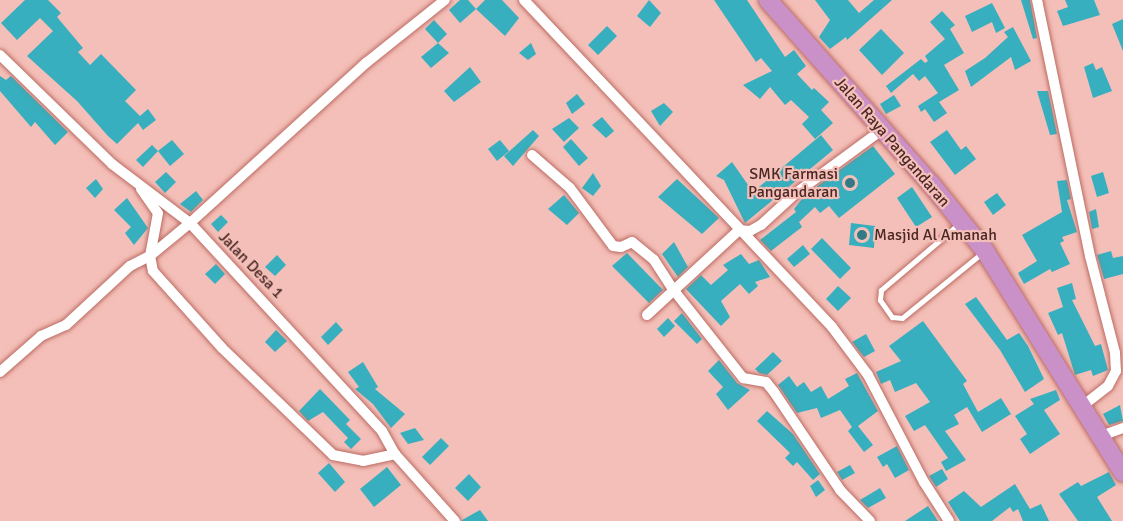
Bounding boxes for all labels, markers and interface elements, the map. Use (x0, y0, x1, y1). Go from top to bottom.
street label: Jalan Raya Pangandaran (830, 73, 954, 211)
place label: SMK Farmasi Pangandaran (748, 164, 838, 202)
marker: SMK Farmasi Pangandaran (843, 176, 857, 190)
place label: Masjid Al Amanah (874, 225, 997, 245)
street label: Jalan Desa 1 (214, 228, 288, 302)
marker: Masjid Al Amanah (855, 228, 869, 242)

